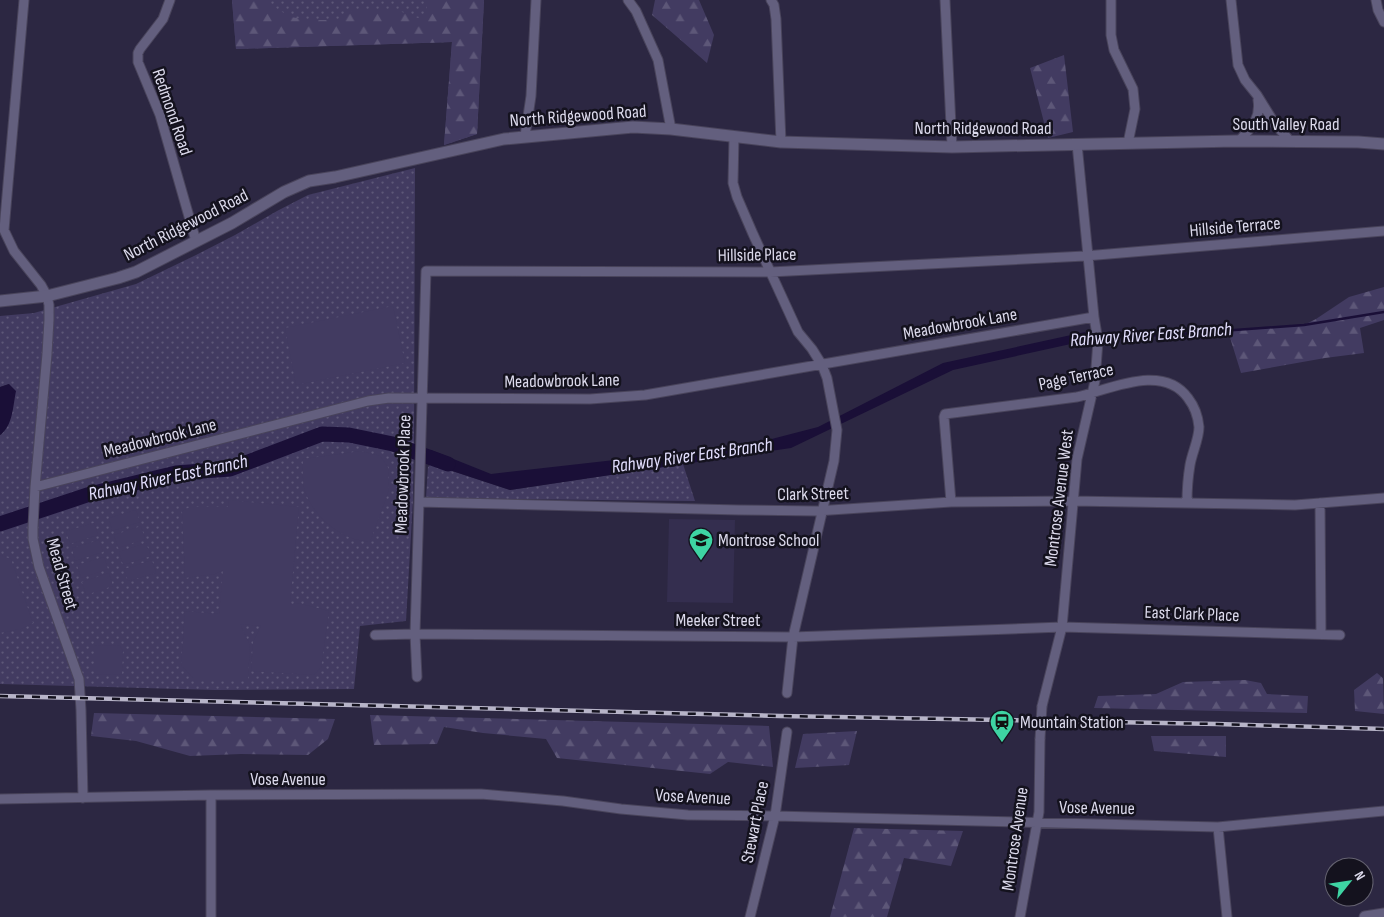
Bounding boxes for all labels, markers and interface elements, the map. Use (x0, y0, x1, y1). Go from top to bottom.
street label: Redmond Road (147, 66, 197, 158)
street label: North Ridgewood Road (509, 101, 647, 131)
street label: South Valley Road (1233, 114, 1339, 135)
street label: North Ridgewood Road (915, 118, 1051, 139)
street label: North Ridgewood Road (120, 185, 252, 265)
street label: Hillside Terrace (1189, 213, 1281, 241)
street label: Hillside Place (717, 244, 797, 266)
street label: Meadowbrook Lane (901, 304, 1019, 344)
water label: Rahway River East Branch (1069, 318, 1233, 352)
street label: Page Terrace (1037, 359, 1115, 395)
street label: Meadowbrook Lane (504, 369, 620, 393)
street label: Meadowbrook Lane (101, 414, 219, 462)
street label: Meadowbrook Place (390, 414, 416, 534)
street label: Montrose Avenue West (1040, 428, 1078, 568)
water label: Rahway River East Branch (610, 433, 774, 479)
water label: Rahway River East Branch (86, 450, 250, 506)
street label: Clark Street (777, 483, 850, 505)
school or university icon: Montrose School (688, 527, 714, 561)
place label: Montrose School (718, 530, 819, 551)
street label: Mead Street (42, 536, 82, 613)
street label: East Clark Place (1144, 602, 1240, 626)
street label: Meeker Street (676, 610, 761, 631)
station icon: Mountain Station (989, 709, 1015, 743)
place label: Mountain Station (1020, 712, 1124, 733)
street label: Vose Avenue (250, 769, 326, 790)
street label: Stewart Place (737, 779, 773, 865)
street label: Vose Avenue (655, 785, 731, 809)
street label: Montrose Avenue (997, 786, 1033, 892)
street label: Vose Avenue (1059, 797, 1135, 819)
north arrow (1324, 857, 1374, 907)
text: N (1351, 868, 1369, 883)

